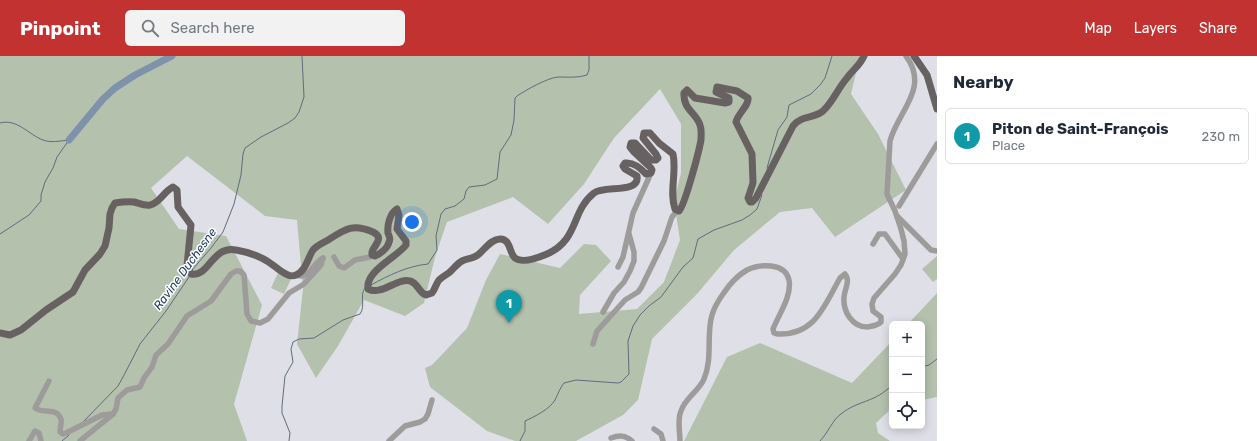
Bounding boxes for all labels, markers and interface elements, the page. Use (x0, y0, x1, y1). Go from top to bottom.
search box (125, 10, 405, 46)
text: Pinpoint (20, 17, 101, 40)
icon: search (139, 17, 161, 39)
text: Search here (171, 19, 255, 37)
text: Map (1085, 20, 1112, 37)
text: Layers (1134, 20, 1177, 37)
text: Share (1199, 20, 1237, 37)
text: Nearby (953, 72, 1014, 92)
text: Piton de Saint-François (992, 120, 1169, 138)
text: 1 (964, 129, 970, 144)
text: 230 m (1202, 129, 1240, 144)
text: Place (992, 138, 1025, 153)
your location (402, 212, 422, 232)
water label: Ravine Duchesne (151, 225, 220, 313)
pin: 1 (496, 290, 522, 323)
map controls (889, 321, 925, 429)
button: + (889, 321, 925, 357)
button: − (889, 357, 925, 393)
button: locate (889, 393, 925, 429)

